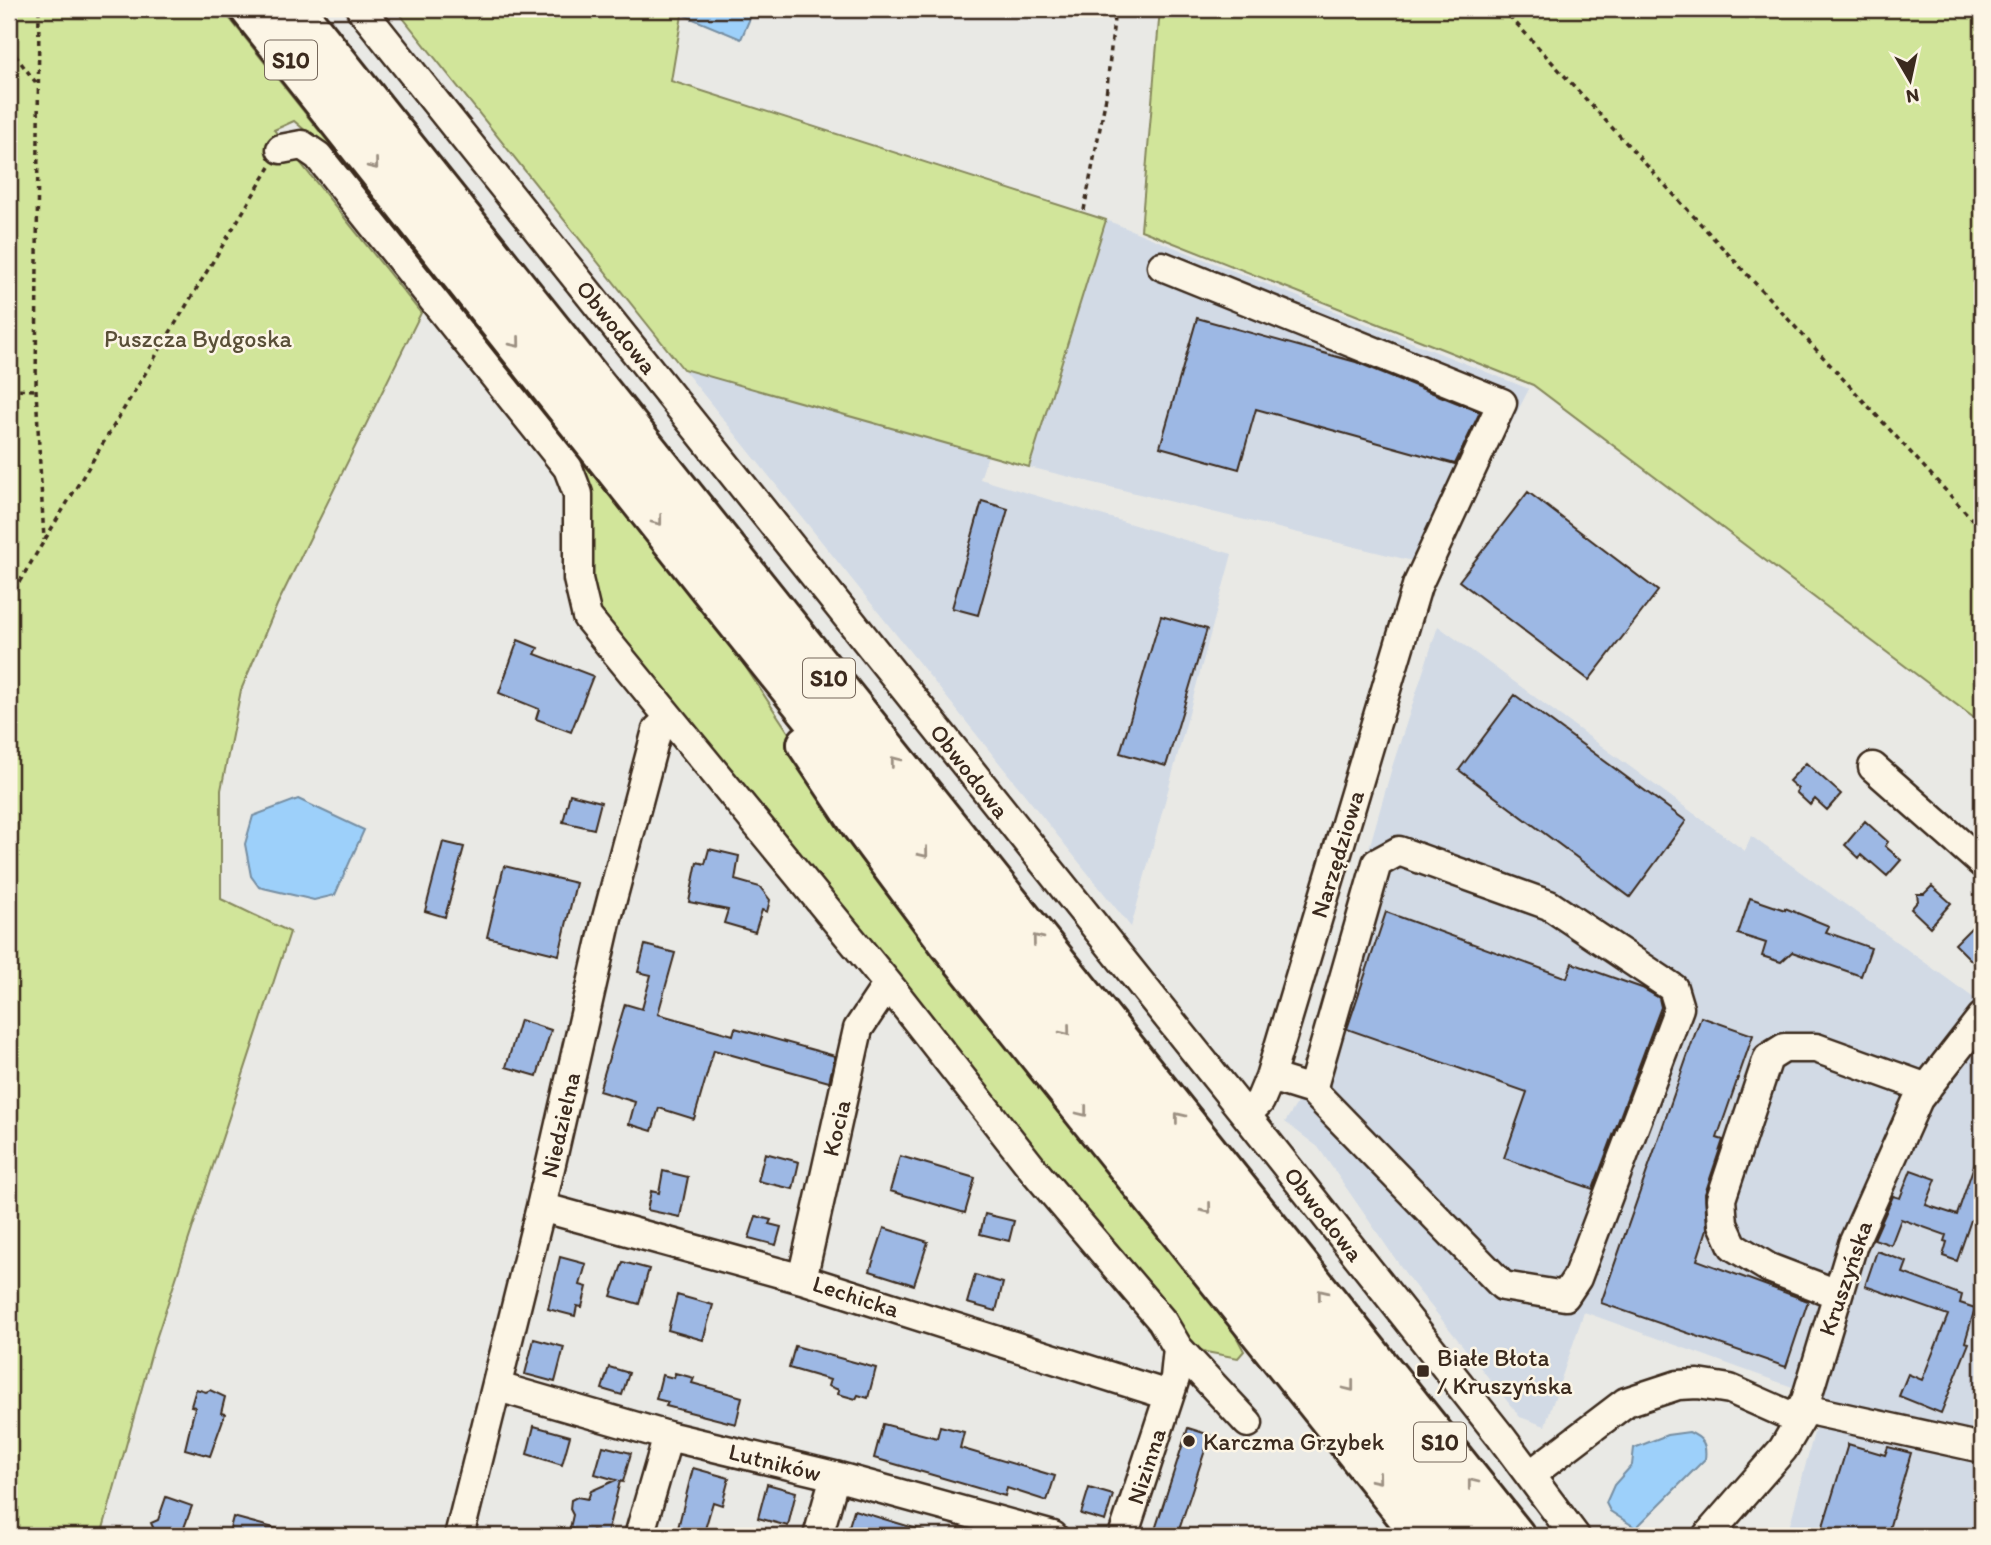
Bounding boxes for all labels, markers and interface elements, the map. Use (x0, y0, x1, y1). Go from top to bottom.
road number: S10 (265, 40, 317, 80)
north arrow (1876, 46, 1946, 116)
text: N (1904, 84, 1921, 109)
one-way arrow (366, 157, 379, 169)
street label: Obwodowa (570, 274, 664, 380)
park label: Puszcza Bydgoska (104, 324, 293, 353)
one-way arrow (508, 334, 520, 347)
one-way arrow (649, 513, 662, 525)
road number: S10 (803, 658, 855, 698)
street label: Obwodowa (924, 718, 1016, 825)
one-way arrow (891, 757, 903, 770)
street label: Narzędziowa (1304, 786, 1370, 921)
one-way arrow (916, 845, 928, 858)
one-way arrow (1033, 934, 1046, 947)
one-way arrow (1057, 1024, 1070, 1036)
street label: Niedzielna (534, 1069, 586, 1181)
street label: Kocia (815, 1096, 857, 1159)
one-way arrow (1075, 1104, 1087, 1117)
one-way arrow (1175, 1112, 1188, 1124)
street label: Obwodowa (1278, 1161, 1370, 1268)
one-way arrow (1199, 1202, 1212, 1214)
street label: Kruszyńska (1812, 1216, 1878, 1340)
street label: Lechicka (809, 1268, 903, 1324)
one-way arrow (1318, 1289, 1331, 1301)
place label: Białe Błota / Kruszyńska (1437, 1343, 1573, 1400)
marker: Białe Błota / Kruszyńska (1415, 1363, 1431, 1379)
one-way arrow (1341, 1379, 1354, 1391)
road number: S10 (1414, 1422, 1466, 1462)
street label: Nizinna (1120, 1424, 1172, 1508)
place label: Karczma Grzybek (1203, 1427, 1385, 1456)
marker: Karczma Grzybek (1181, 1433, 1197, 1449)
street label: Lutników (726, 1437, 824, 1487)
one-way arrow (1369, 1471, 1381, 1484)
one-way arrow (1468, 1478, 1481, 1490)

